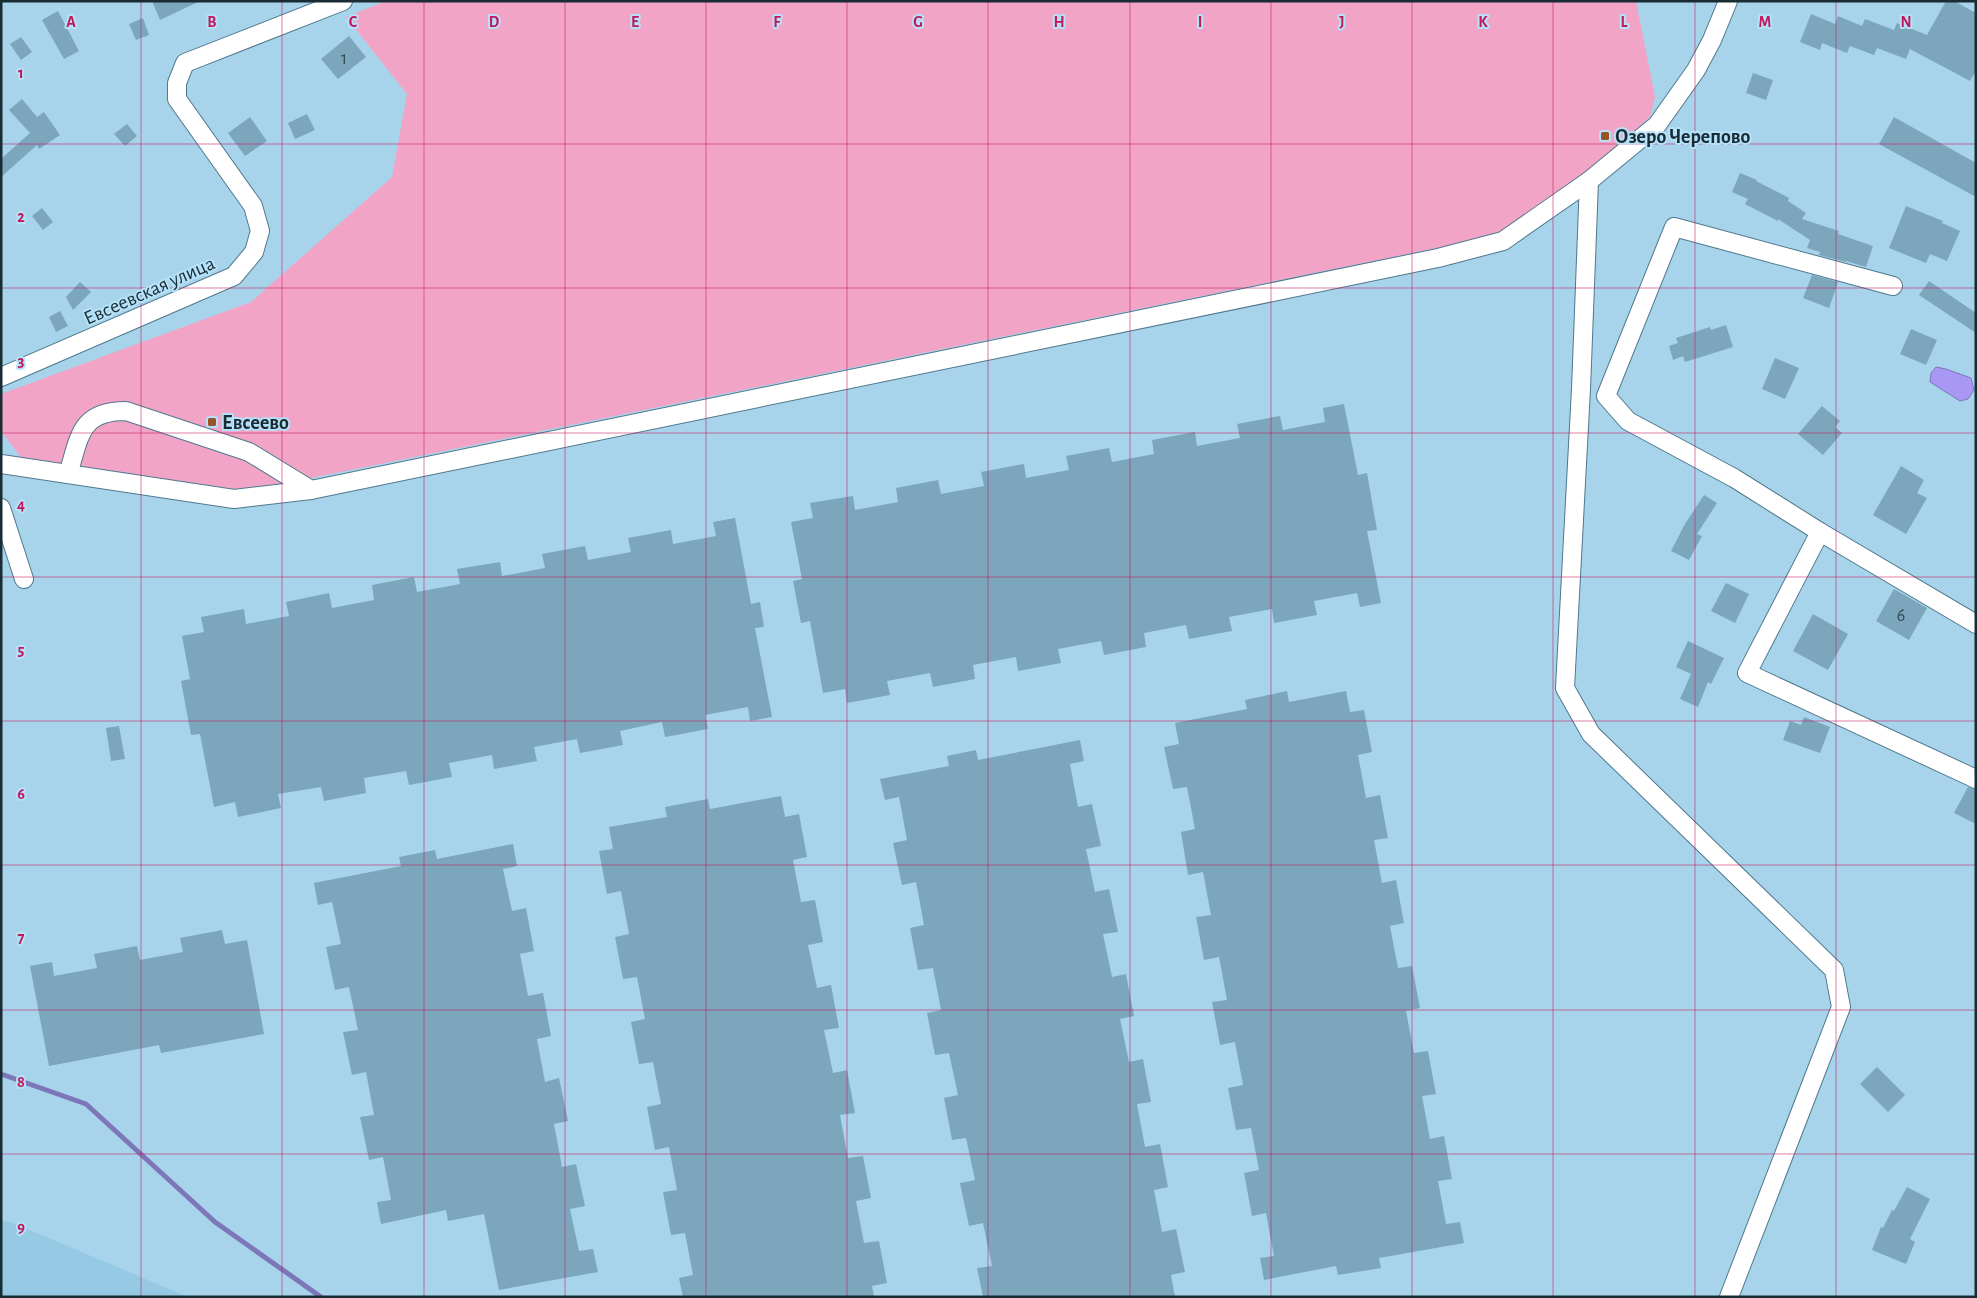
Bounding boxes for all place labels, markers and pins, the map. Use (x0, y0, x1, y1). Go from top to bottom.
place label: Озеро Черепово (1615, 127, 1751, 147)
marker: Озеро Черепово (1599, 130, 1611, 142)
place label: Евсеево (222, 413, 289, 433)
marker: Евсеево (206, 416, 218, 428)

